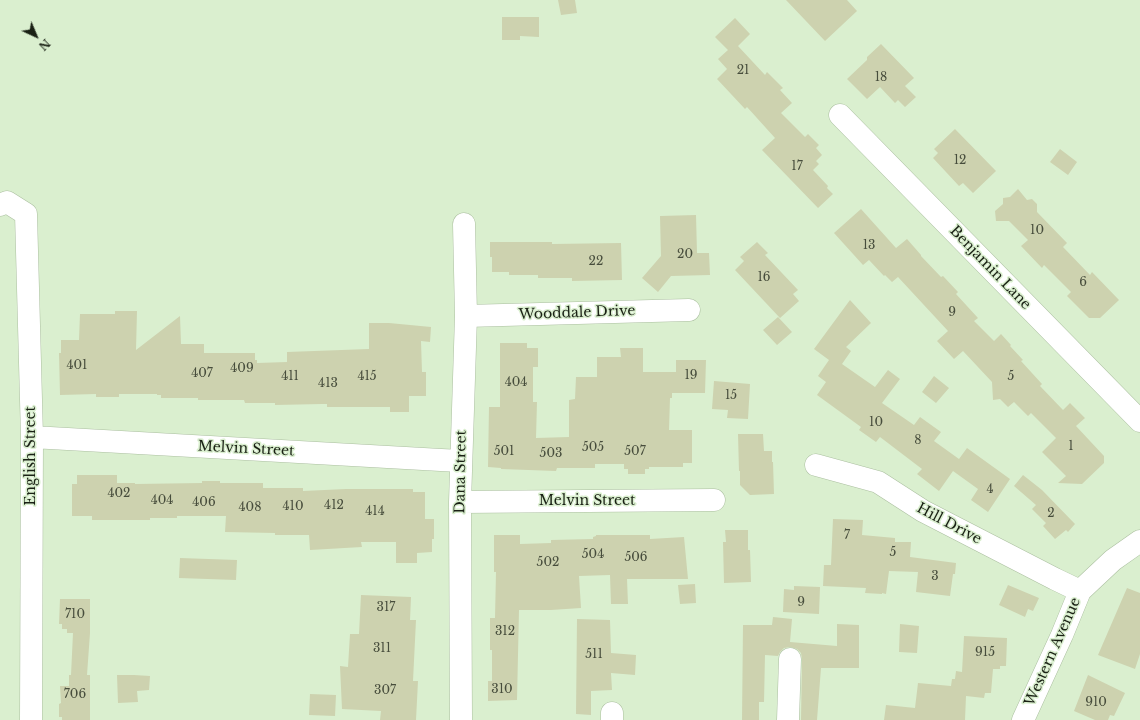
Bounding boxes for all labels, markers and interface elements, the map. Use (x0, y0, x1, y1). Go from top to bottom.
north arrow (16, 16, 56, 56)
text: N (36, 36, 53, 53)
house number: 21 (737, 64, 749, 78)
house number: 18 (875, 71, 887, 85)
house number: 12 (954, 154, 966, 168)
house number: 17 (791, 160, 803, 174)
street label: Benjamin Lane (946, 223, 1034, 313)
house number: 10 (1030, 224, 1044, 238)
house number: 13 (863, 239, 875, 253)
house number: 20 (677, 248, 693, 262)
house number: 22 (589, 255, 603, 269)
house number: 16 (757, 271, 771, 285)
house number: 6 (1079, 276, 1087, 290)
street label: Wooddale Drive (518, 303, 636, 323)
house number: 9 (948, 306, 956, 320)
house number: 401 (67, 359, 87, 373)
house number: 409 (230, 362, 254, 376)
house number: 407 (191, 367, 213, 381)
house number: 19 (684, 369, 698, 383)
house number: 411 (281, 370, 299, 384)
house number: 415 (357, 370, 377, 384)
house number: 5 (1008, 370, 1014, 384)
house number: 404 (505, 376, 527, 390)
house number: 413 (318, 377, 338, 391)
house number: 15 (725, 389, 737, 403)
street label: English Street (23, 406, 39, 506)
house number: 10 (869, 416, 883, 430)
street label: Dana Street (452, 430, 470, 514)
house number: 8 (914, 434, 922, 448)
street label: Melvin Street (197, 438, 295, 460)
house number: 1 (1068, 440, 1074, 454)
house number: 505 (582, 441, 604, 455)
house number: 501 (494, 445, 514, 459)
house number: 507 (624, 445, 646, 459)
house number: 503 (540, 447, 562, 461)
house number: 4 (986, 483, 994, 497)
house number: 402 (108, 487, 130, 501)
street label: Melvin Street (539, 493, 635, 509)
house number: 404 (151, 494, 173, 508)
house number: 406 (192, 496, 216, 510)
house number: 412 (324, 499, 344, 513)
house number: 410 (283, 500, 303, 514)
street label: Hill Drive (914, 500, 984, 548)
house number: 408 (239, 501, 261, 515)
house number: 414 (365, 505, 385, 519)
house number: 2 (1047, 507, 1055, 521)
house number: 7 (844, 529, 850, 543)
house number: 5 (890, 546, 896, 560)
house number: 504 (582, 548, 604, 562)
house number: 506 (624, 551, 648, 565)
house number: 502 (537, 556, 559, 570)
house number: 3 (931, 570, 939, 584)
street label: Western Avenue (1022, 595, 1084, 709)
house number: 9 (797, 596, 805, 610)
house number: 317 (377, 601, 395, 615)
house number: 710 (65, 608, 85, 622)
house number: 312 (495, 625, 515, 639)
house number: 311 (373, 642, 391, 656)
house number: 915 (975, 646, 995, 660)
house number: 511 (585, 648, 603, 662)
house number: 310 (491, 683, 513, 697)
house number: 307 (374, 684, 396, 698)
house number: 706 (64, 688, 86, 702)
house number: 910 (1085, 696, 1107, 710)

